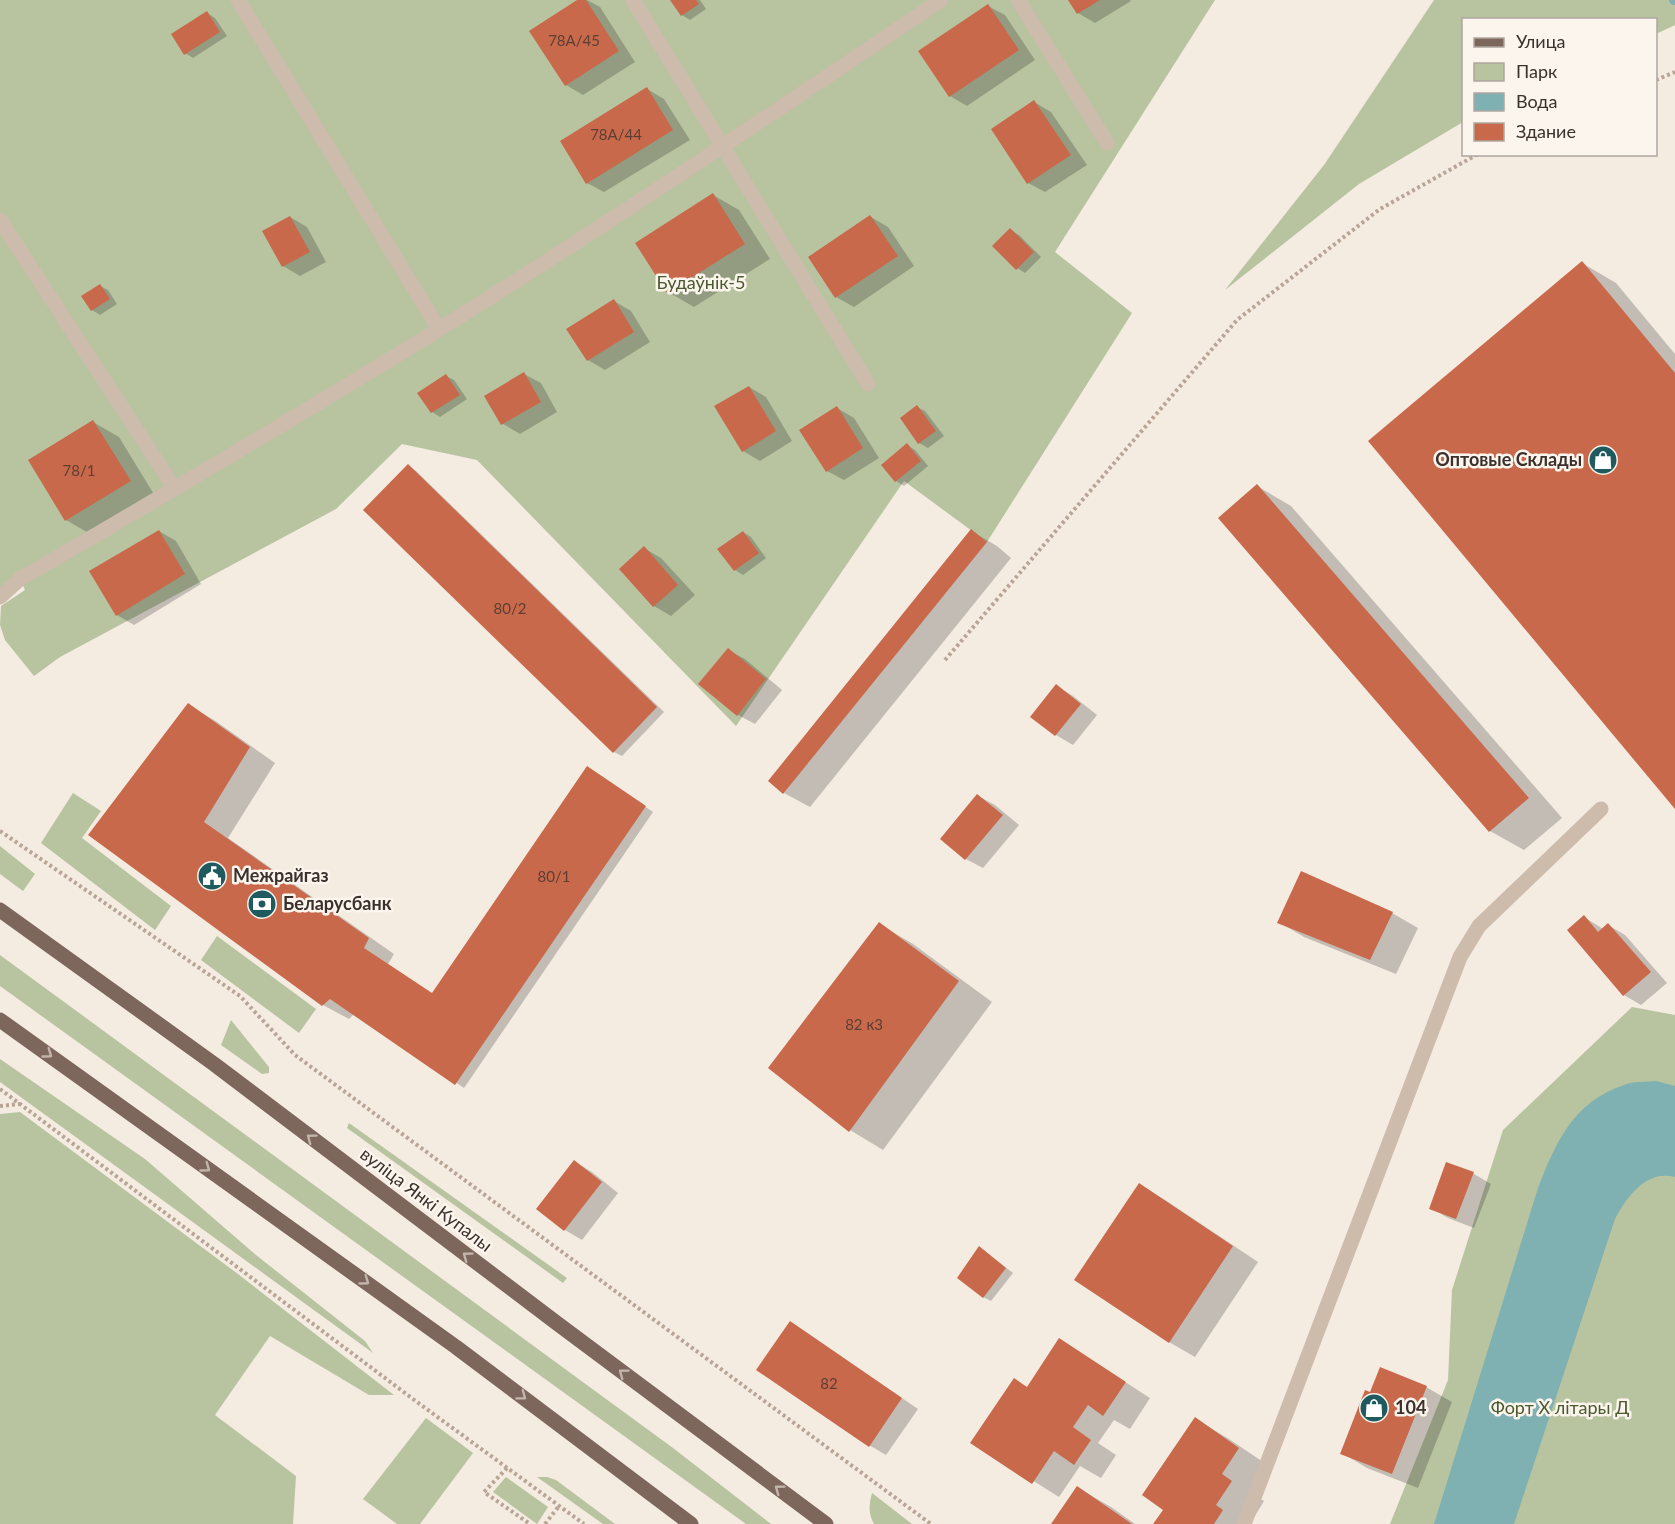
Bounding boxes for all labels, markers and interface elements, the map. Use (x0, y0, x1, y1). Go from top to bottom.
legend (1462, 18, 1657, 156)
text: Улица (1516, 30, 1566, 52)
house number: 78А/45 (548, 31, 600, 49)
text: Парк (1516, 60, 1558, 82)
text: Вода (1516, 90, 1557, 112)
text: Здание (1516, 120, 1576, 142)
house number: 78А/44 (590, 125, 642, 143)
park label: Будаўнік-5 (657, 271, 745, 293)
shop icon: Оптовые Склады (1587, 444, 1619, 476)
place label: Оптовые Склады (1435, 448, 1582, 470)
house number: 78/1 (63, 461, 95, 479)
house number: 80/2 (494, 599, 526, 617)
public building icon: Межрайгаз (196, 860, 228, 892)
place label: Межрайгаз (233, 864, 329, 886)
house number: 80/1 (538, 867, 570, 885)
bank icon: Беларусбанк (246, 888, 278, 920)
place label: Беларусбанк (283, 892, 392, 914)
house number: 82 к3 (845, 1015, 883, 1033)
one-way arrow (41, 1047, 52, 1058)
one-way arrow (307, 1135, 318, 1146)
street label: вуліца Янкі Купалы (356, 1142, 497, 1256)
one-way arrow (200, 1160, 211, 1171)
one-way arrow (462, 1252, 473, 1263)
one-way arrow (358, 1274, 369, 1285)
one-way arrow (618, 1369, 629, 1380)
house number: 82 (820, 1374, 838, 1392)
one-way arrow (516, 1389, 527, 1400)
shop icon: 104 (1358, 1392, 1390, 1424)
place label: 104 (1395, 1396, 1426, 1418)
park label: Форт X літары Д (1491, 1396, 1629, 1418)
one-way arrow (775, 1485, 786, 1496)

